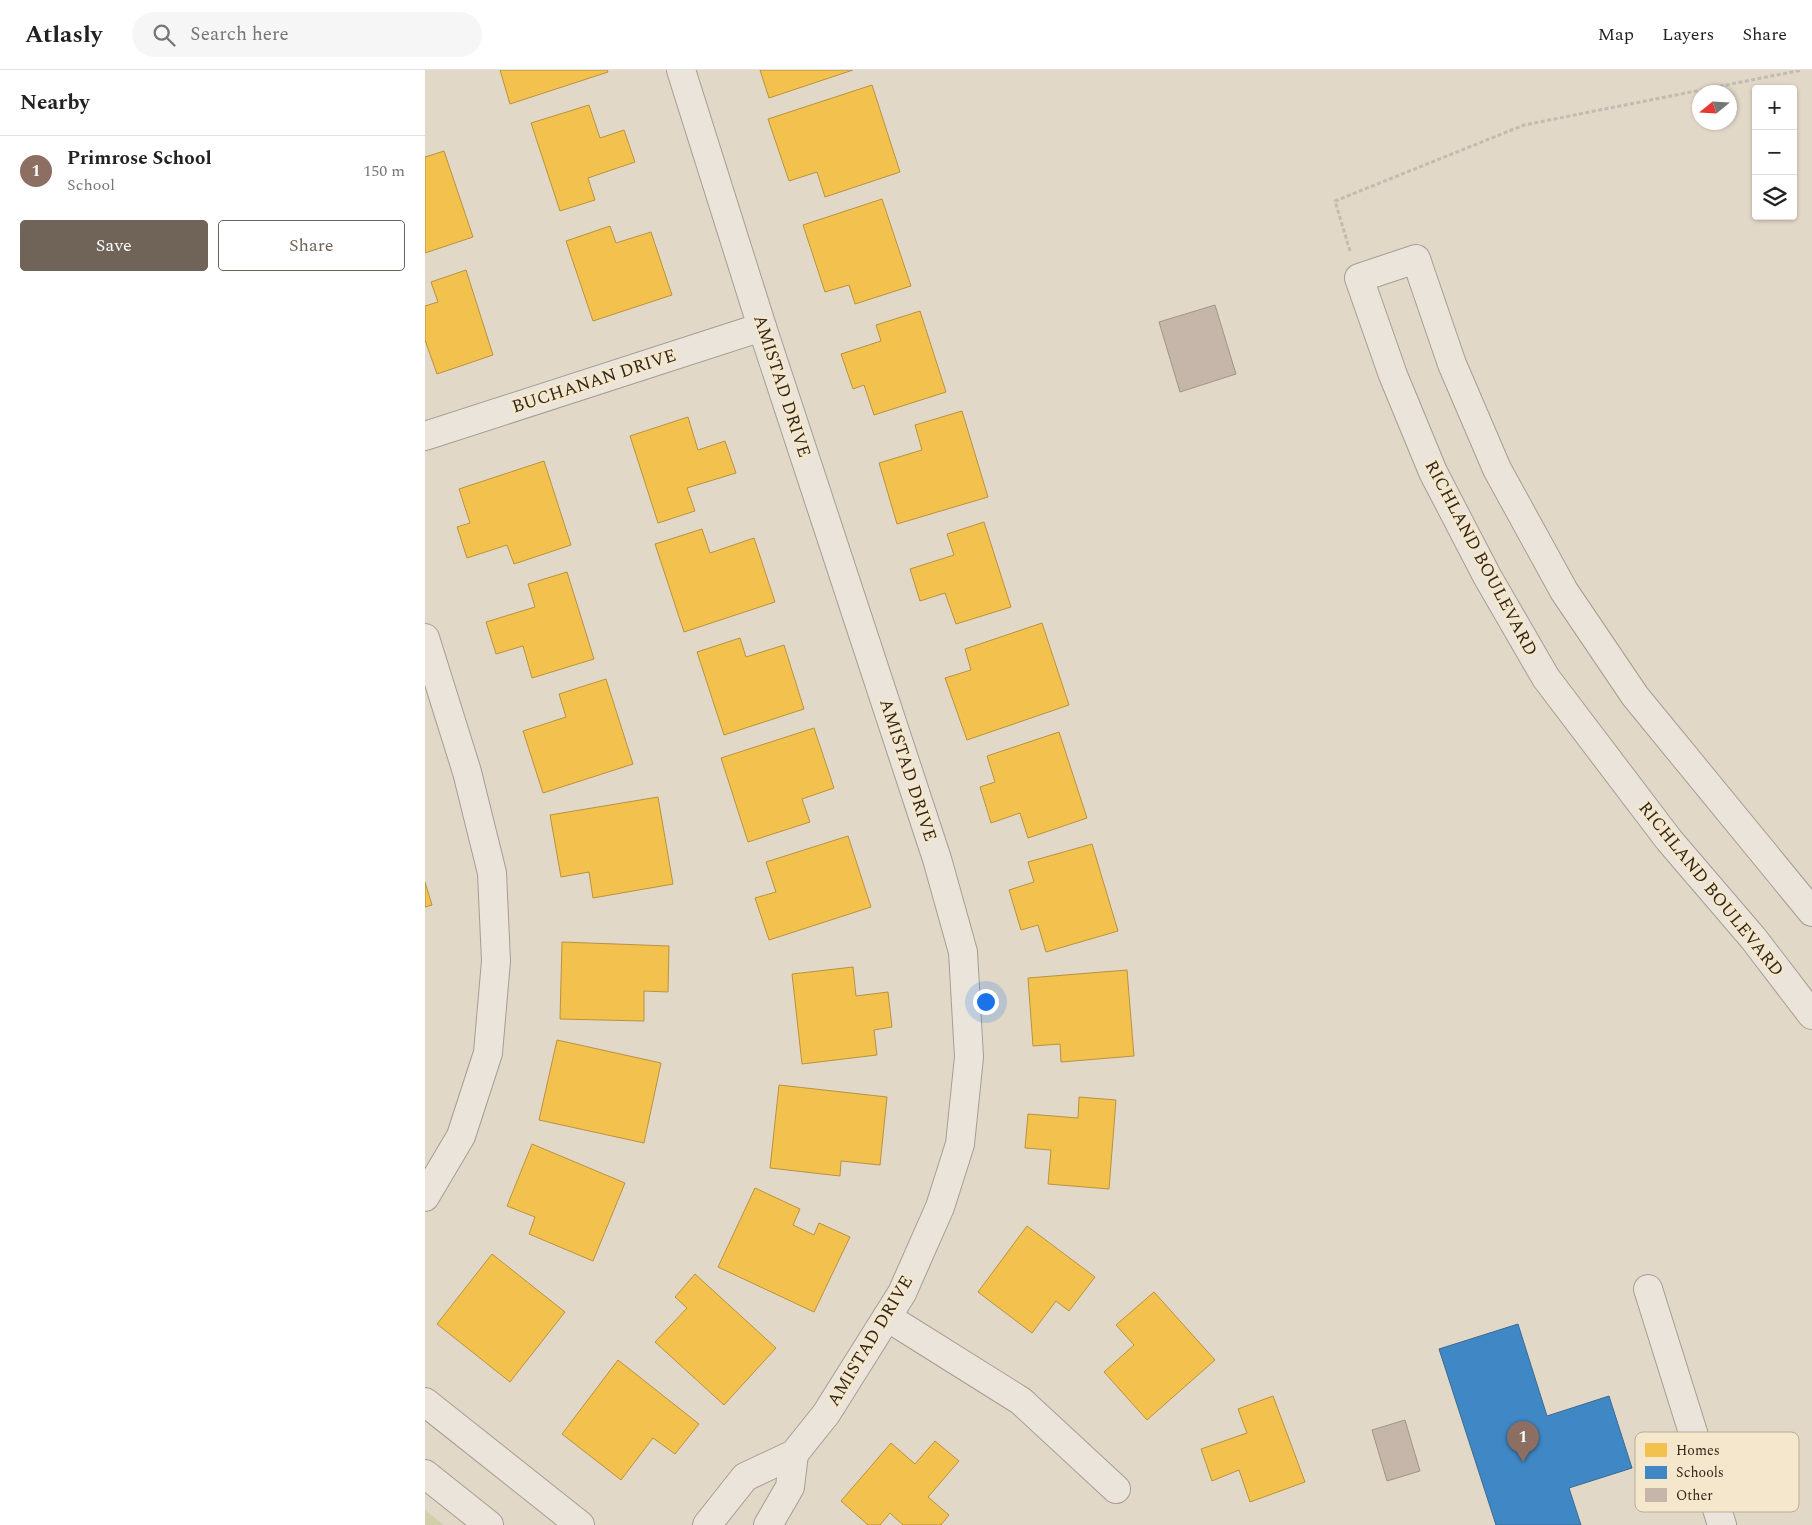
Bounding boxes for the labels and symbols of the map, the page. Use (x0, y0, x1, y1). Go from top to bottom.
north arrow (1692, 85, 1737, 130)
street label: AMISTAD DRIVE (746, 311, 818, 461)
street label: BUCHANAN DRIVE (508, 342, 680, 420)
street label: RICHLAND BOULEVARD (1418, 455, 1544, 661)
street label: AMISTAD DRIVE (872, 695, 944, 845)
street label: RICHLAND BOULEVARD (1632, 796, 1790, 982)
your location (973, 989, 999, 1015)
street label: AMISTAD DRIVE (820, 1270, 920, 1412)
pin: 1 (1507, 1421, 1539, 1462)
legend (1635, 1432, 1799, 1512)
text: Homes (1676, 1440, 1720, 1461)
text: Schools (1676, 1462, 1724, 1483)
text: Other (1676, 1485, 1713, 1506)

